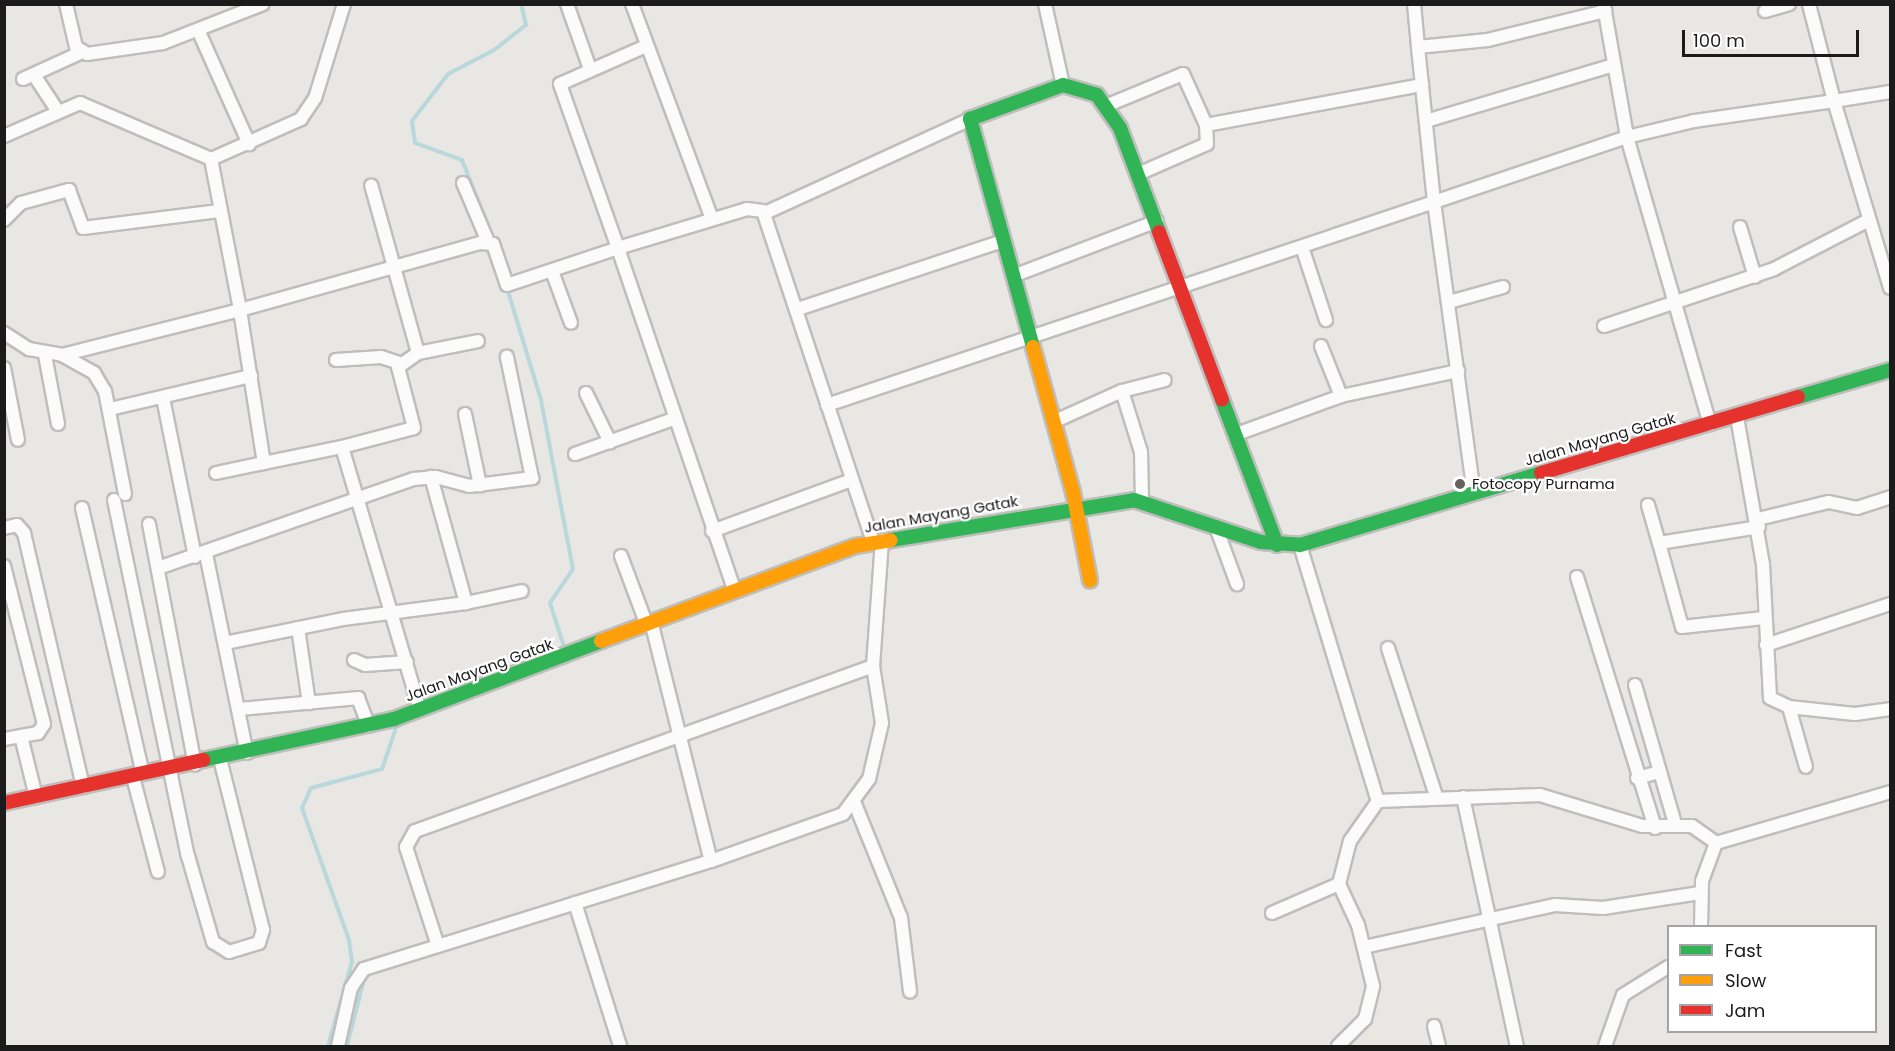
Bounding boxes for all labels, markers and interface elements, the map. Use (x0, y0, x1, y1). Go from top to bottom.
scale bar (1685, 18, 1862, 56)
text: 100 m (1693, 28, 1745, 53)
street label: Jalan Mayang Gatak (1523, 409, 1677, 469)
place label: Fotocopy Purnama (1472, 475, 1615, 493)
marker: Fotocopy Purnama (1453, 477, 1467, 491)
street label: Jalan Mayang Gatak (863, 492, 1019, 536)
street label: Jalan Mayang Gatak (403, 635, 555, 705)
legend (1667, 925, 1877, 1033)
text: Fast (1725, 938, 1762, 963)
text: Slow (1725, 968, 1766, 993)
text: Jam (1725, 998, 1765, 1023)

